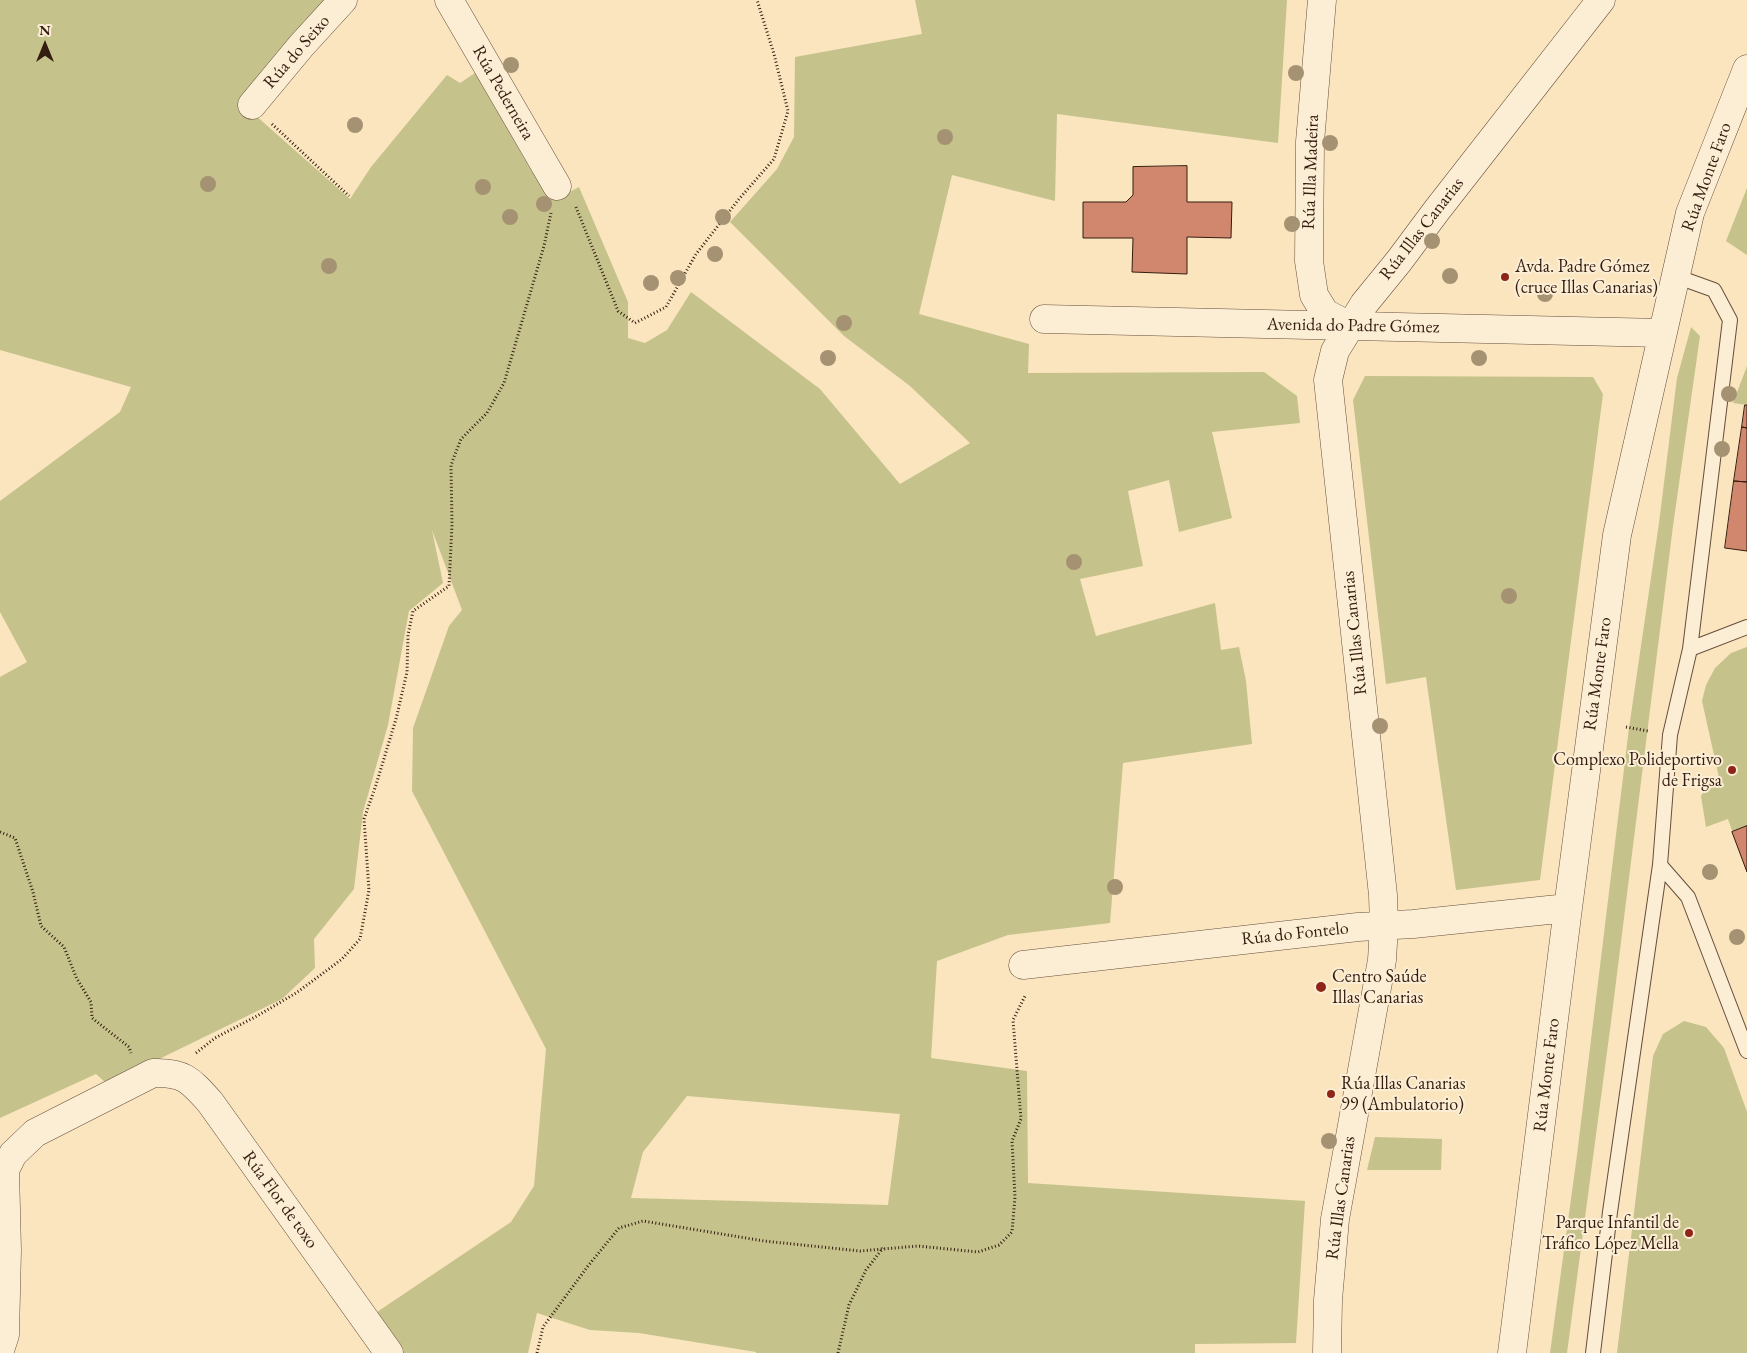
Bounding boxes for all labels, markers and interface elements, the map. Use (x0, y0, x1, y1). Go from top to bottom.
street label: Rúa do Seixo (259, 11, 335, 93)
north arrow (20, 20, 70, 70)
text: N (39, 21, 51, 39)
street label: Rúa Pederneira (467, 42, 539, 144)
street label: Rúa Illa Madeira (1298, 114, 1324, 230)
street label: Rúa Monte Faro (1677, 120, 1737, 234)
street label: Rúa Illas Canarias (1375, 173, 1469, 285)
place label: Avda. Padre Gómez (cruce Illas Canarias) (1515, 256, 1658, 298)
marker: Avda. Padre Gómez (cruce Illas Canarias) (1499, 271, 1511, 283)
street label: Avenida do Padre Gómez (1266, 314, 1440, 338)
street label: Rúa Illas Canarias (1338, 570, 1372, 696)
street label: Rúa Monte Faro (1579, 616, 1617, 732)
place label: Complexo Polideportivo de Frigsa (1553, 749, 1722, 792)
marker: Complexo Polideportivo de Frigsa (1726, 764, 1738, 776)
street label: Rúa do Fontelo (1240, 918, 1350, 950)
place label: Centro Saúde Illas Canarias (1332, 966, 1427, 1009)
marker: Centro Saúde Illas Canarias (1314, 980, 1328, 994)
street label: Rúa Monte Faro (1529, 1017, 1565, 1133)
place label: Rúa Illas Canarias 99 (Ambulatorio) (1341, 1073, 1466, 1116)
marker: Rúa Illas Canarias 99 (Ambulatorio) (1325, 1088, 1337, 1100)
street label: Rúa Illas Canarias (1322, 1135, 1360, 1261)
street label: Rúa Flor de toxo (237, 1147, 323, 1253)
place label: Parque Infantil de Tráfico López Mella (1542, 1212, 1679, 1254)
marker: Parque Infantil de Tráfico López Mella (1683, 1227, 1695, 1239)

